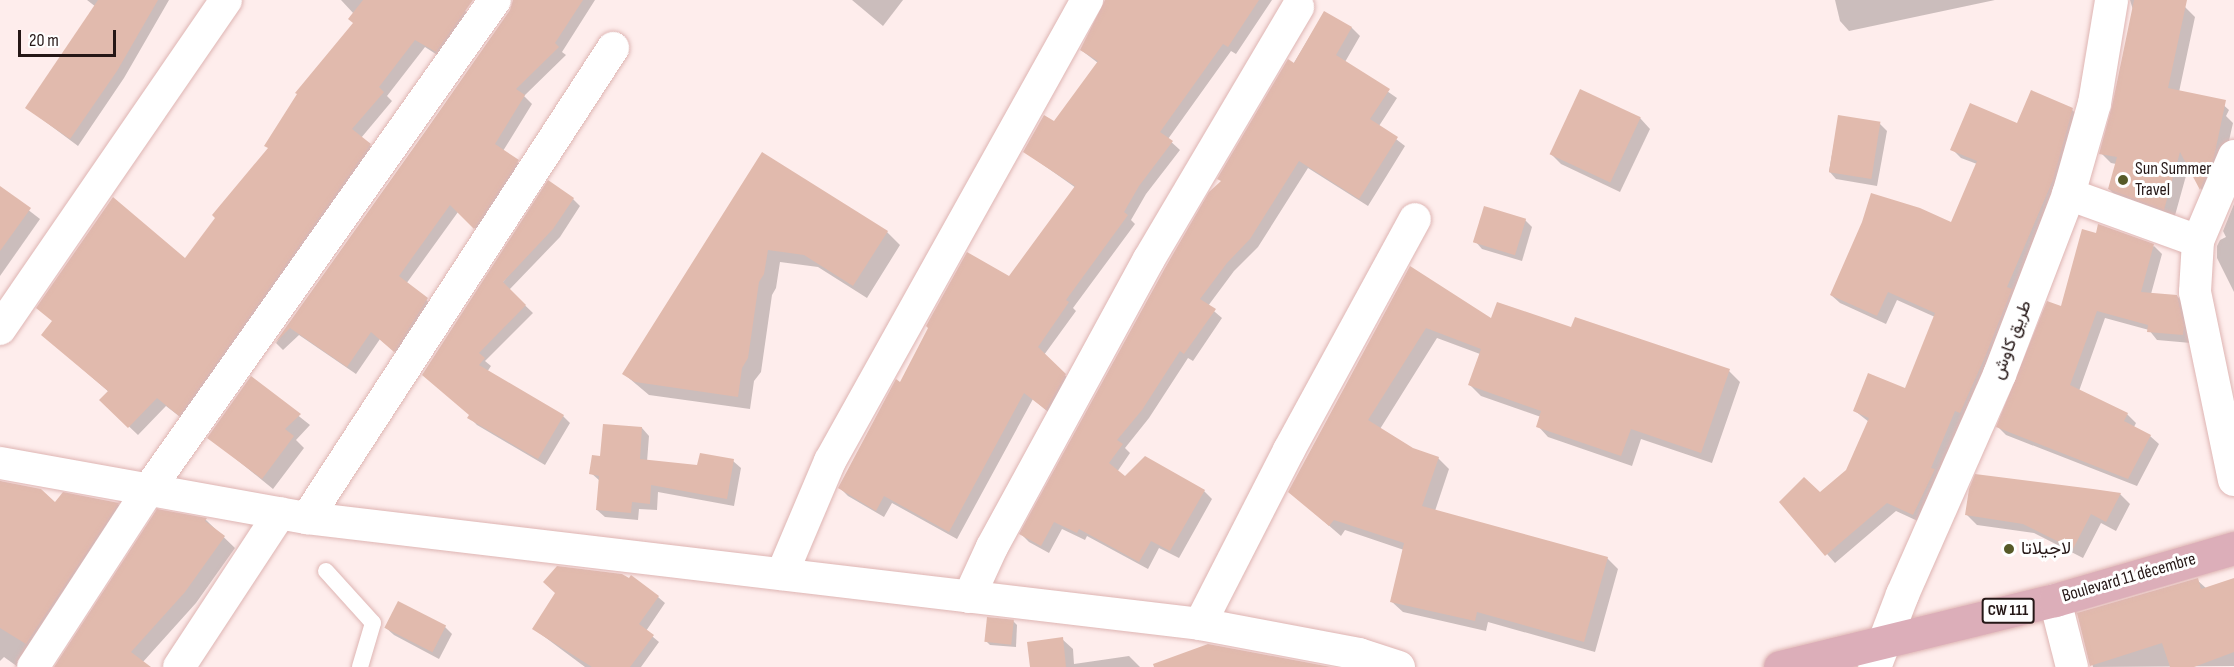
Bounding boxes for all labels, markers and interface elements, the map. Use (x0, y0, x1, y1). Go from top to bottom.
scale bar (21, 18, 118, 56)
text: 20 m (29, 30, 59, 51)
place label: Sun Summer Travel (2135, 159, 2212, 201)
marker: Sun Summer Travel (2116, 173, 2130, 187)
street label: طريق كاوش (1987, 297, 2037, 383)
place label: لاجيلاتا (2021, 538, 2071, 560)
marker: لاجيلاتا (2002, 542, 2016, 556)
street label: Boulevard 11 décembre (2060, 549, 2198, 607)
road number: CW 111 (1981, 598, 2035, 624)

